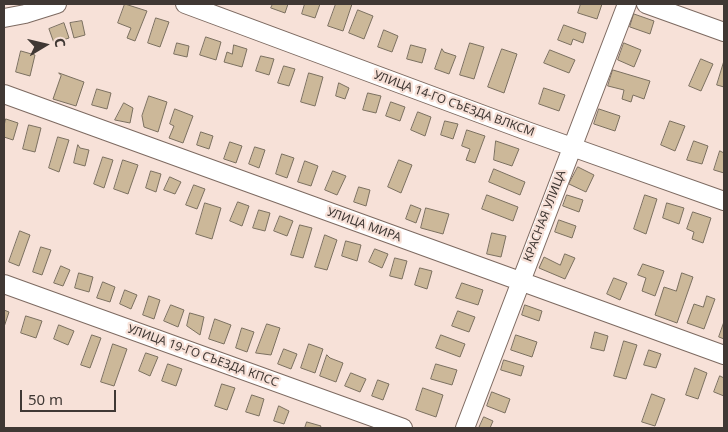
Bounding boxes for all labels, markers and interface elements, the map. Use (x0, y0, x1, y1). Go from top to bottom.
north arrow (20, 20, 70, 70)
text: С (50, 37, 70, 49)
street label: УЛИЦА 14-ГО СЪЕЗДА ВЛКСМ (372, 68, 536, 140)
street label: КРАСНАЯ УЛИЦА (521, 168, 569, 264)
street label: УЛИЦА МИРА (325, 205, 403, 245)
street label: УЛИЦА 19-ГО СЪЕЗДА КПСС (126, 322, 280, 390)
scale bar (22, 380, 119, 412)
text: 50 m (28, 389, 63, 409)

